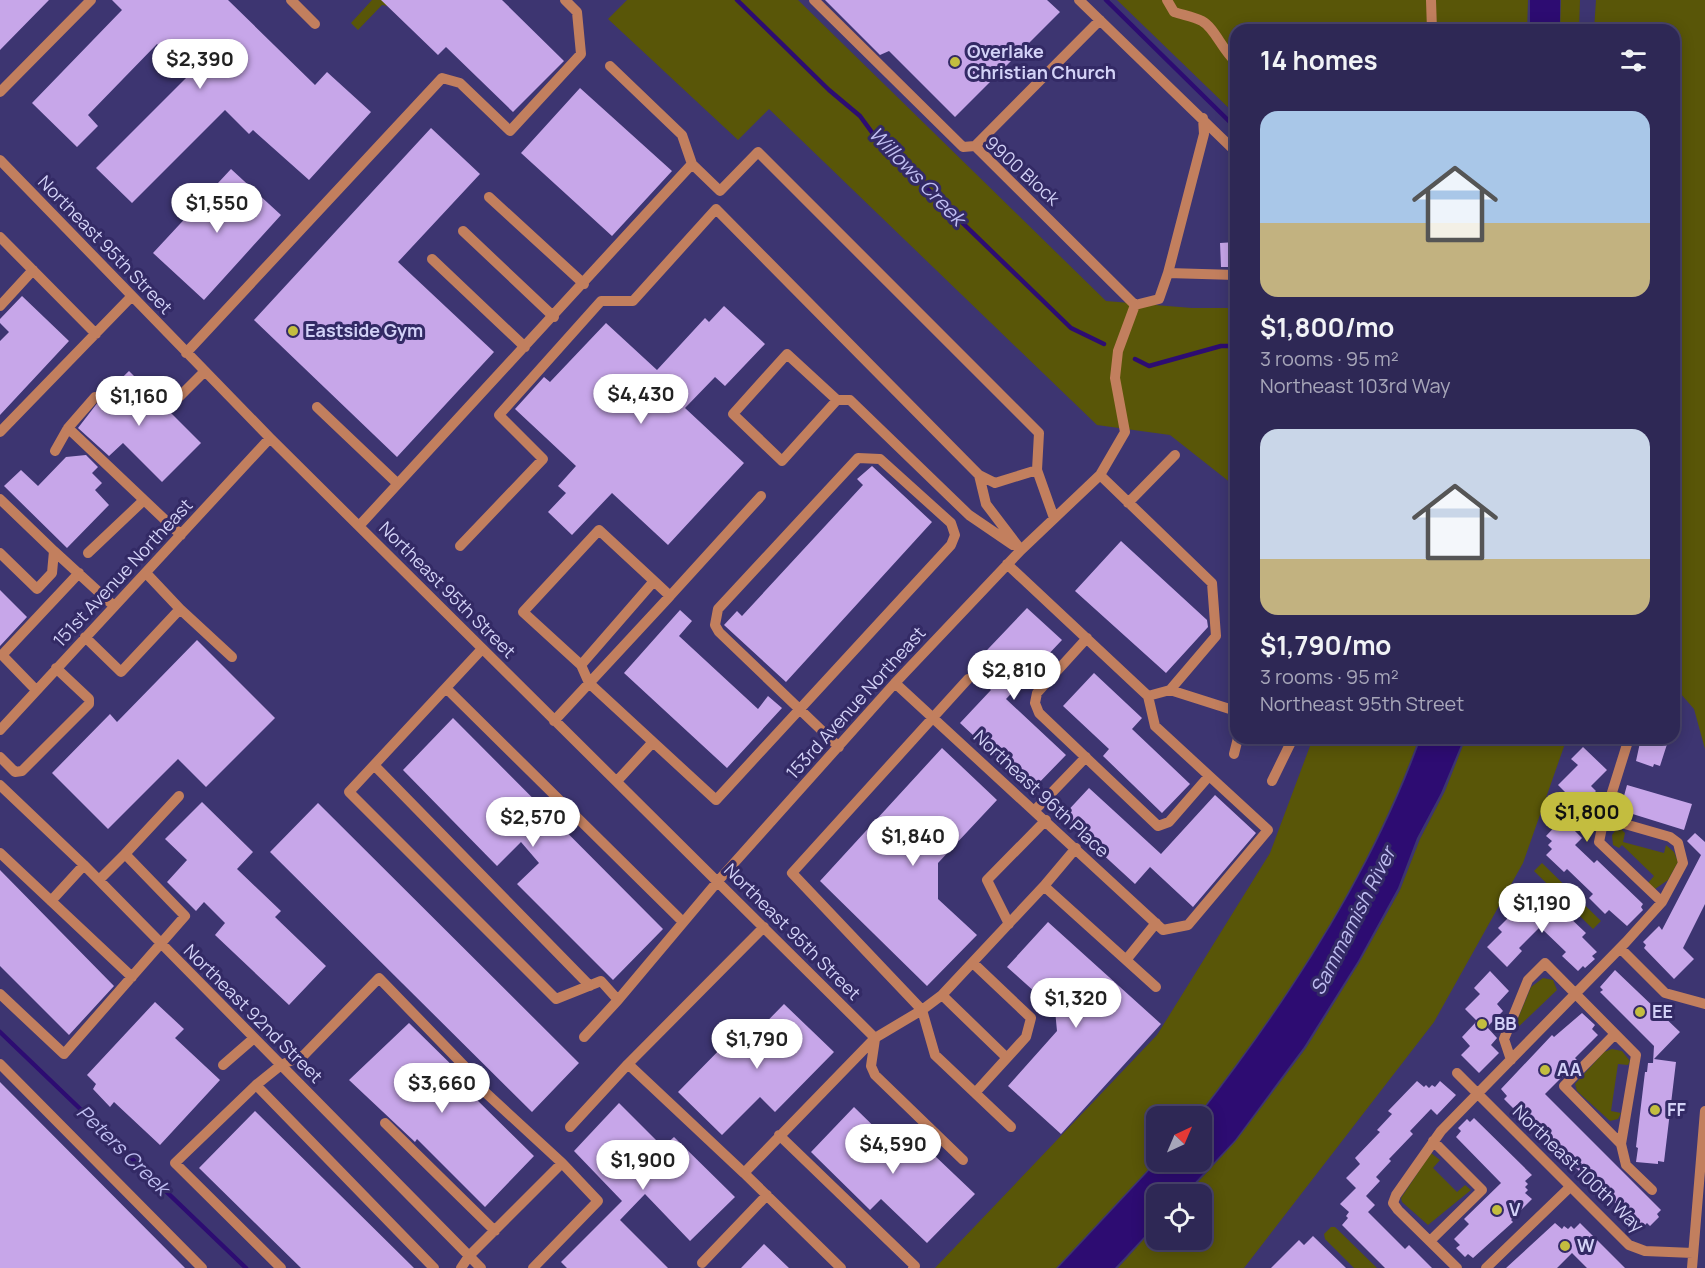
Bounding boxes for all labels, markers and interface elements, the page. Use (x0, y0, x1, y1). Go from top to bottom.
pin: $2,390 (151, 39, 249, 90)
place label: Overlake Christian Church (967, 39, 1116, 84)
text: 14 homes (1260, 42, 1378, 78)
icon: filters (1617, 44, 1650, 77)
text: $2,390 (166, 45, 234, 72)
marker: Overlake Christian Church (948, 55, 962, 69)
water label: Willows Creek (863, 120, 974, 233)
street label: 9900 Block (980, 130, 1066, 211)
icon: home (1401, 150, 1509, 258)
street label: Northeast 95th Street (33, 170, 178, 319)
pin: $1,550 (168, 183, 266, 234)
text: $1,550 (185, 189, 249, 216)
text: $1,800/mo (1260, 309, 1394, 345)
place label: Eastside Gym (305, 318, 423, 342)
marker: Eastside Gym (286, 324, 300, 338)
text: 3 rooms · 95 m² (1260, 345, 1399, 372)
text: Northeast 103rd Way (1260, 372, 1451, 399)
pin: $4,430 (592, 374, 690, 425)
pin: $1,160 (90, 376, 188, 427)
text: $4,430 (607, 380, 675, 407)
text: $1,160 (110, 382, 168, 409)
icon: home (1401, 468, 1509, 576)
street label: 151st Avenue Northeast (47, 493, 197, 652)
street label: Northeast 95th Street (374, 516, 521, 663)
street label: 153rd Avenue Northeast (780, 621, 930, 784)
text: $1,790/mo (1260, 627, 1391, 663)
pin: $2,810 (965, 650, 1063, 701)
text: $2,810 (982, 656, 1046, 683)
text: 3 rooms · 95 m² (1260, 663, 1399, 690)
text: Northeast 95th Street (1260, 690, 1464, 717)
street label: Northeast 96th Place (969, 724, 1115, 862)
pin: $1,800 (1538, 792, 1636, 843)
pin: $2,570 (484, 797, 582, 848)
text: $1,800 (1554, 798, 1620, 825)
text: $2,570 (500, 803, 566, 830)
pin: $1,840 (864, 816, 962, 867)
text: $1,840 (881, 822, 945, 849)
water label: Sammamish River (1304, 840, 1403, 999)
street label: Northeast 95th Street (719, 858, 866, 1005)
pin: $1,190 (1493, 883, 1591, 934)
text: $1,190 (1513, 889, 1571, 916)
street label: Northeast 92nd Street (179, 939, 328, 1088)
pin: $1,320 (1027, 978, 1125, 1029)
text: $1,320 (1044, 984, 1108, 1011)
place label: EE (1652, 999, 1673, 1023)
marker: EE (1633, 1005, 1647, 1019)
place label: BB (1494, 1011, 1517, 1035)
marker: BB (1475, 1017, 1489, 1031)
pin: $1,790 (708, 1019, 806, 1070)
text: $1,790 (726, 1025, 788, 1052)
place label: AA (1557, 1057, 1582, 1081)
pin: $3,660 (393, 1063, 491, 1114)
marker: AA (1538, 1063, 1552, 1077)
text: $3,660 (408, 1069, 476, 1096)
place label: FF (1667, 1097, 1686, 1121)
water label: Peters Creek (71, 1099, 178, 1203)
street label: Northeast 100th Way (1508, 1099, 1650, 1237)
marker: FF (1648, 1103, 1662, 1117)
north arrow (1146, 1106, 1212, 1172)
map controls (1146, 1106, 1212, 1250)
pin: $4,590 (844, 1124, 942, 1175)
text: $4,590 (859, 1130, 927, 1157)
pin: $1,900 (594, 1140, 692, 1191)
text: $1,900 (610, 1146, 676, 1173)
button: locate (1146, 1184, 1212, 1250)
place label: V (1509, 1197, 1521, 1221)
marker: V (1490, 1203, 1504, 1217)
place label: W (1577, 1233, 1595, 1257)
marker: W (1558, 1239, 1572, 1253)

